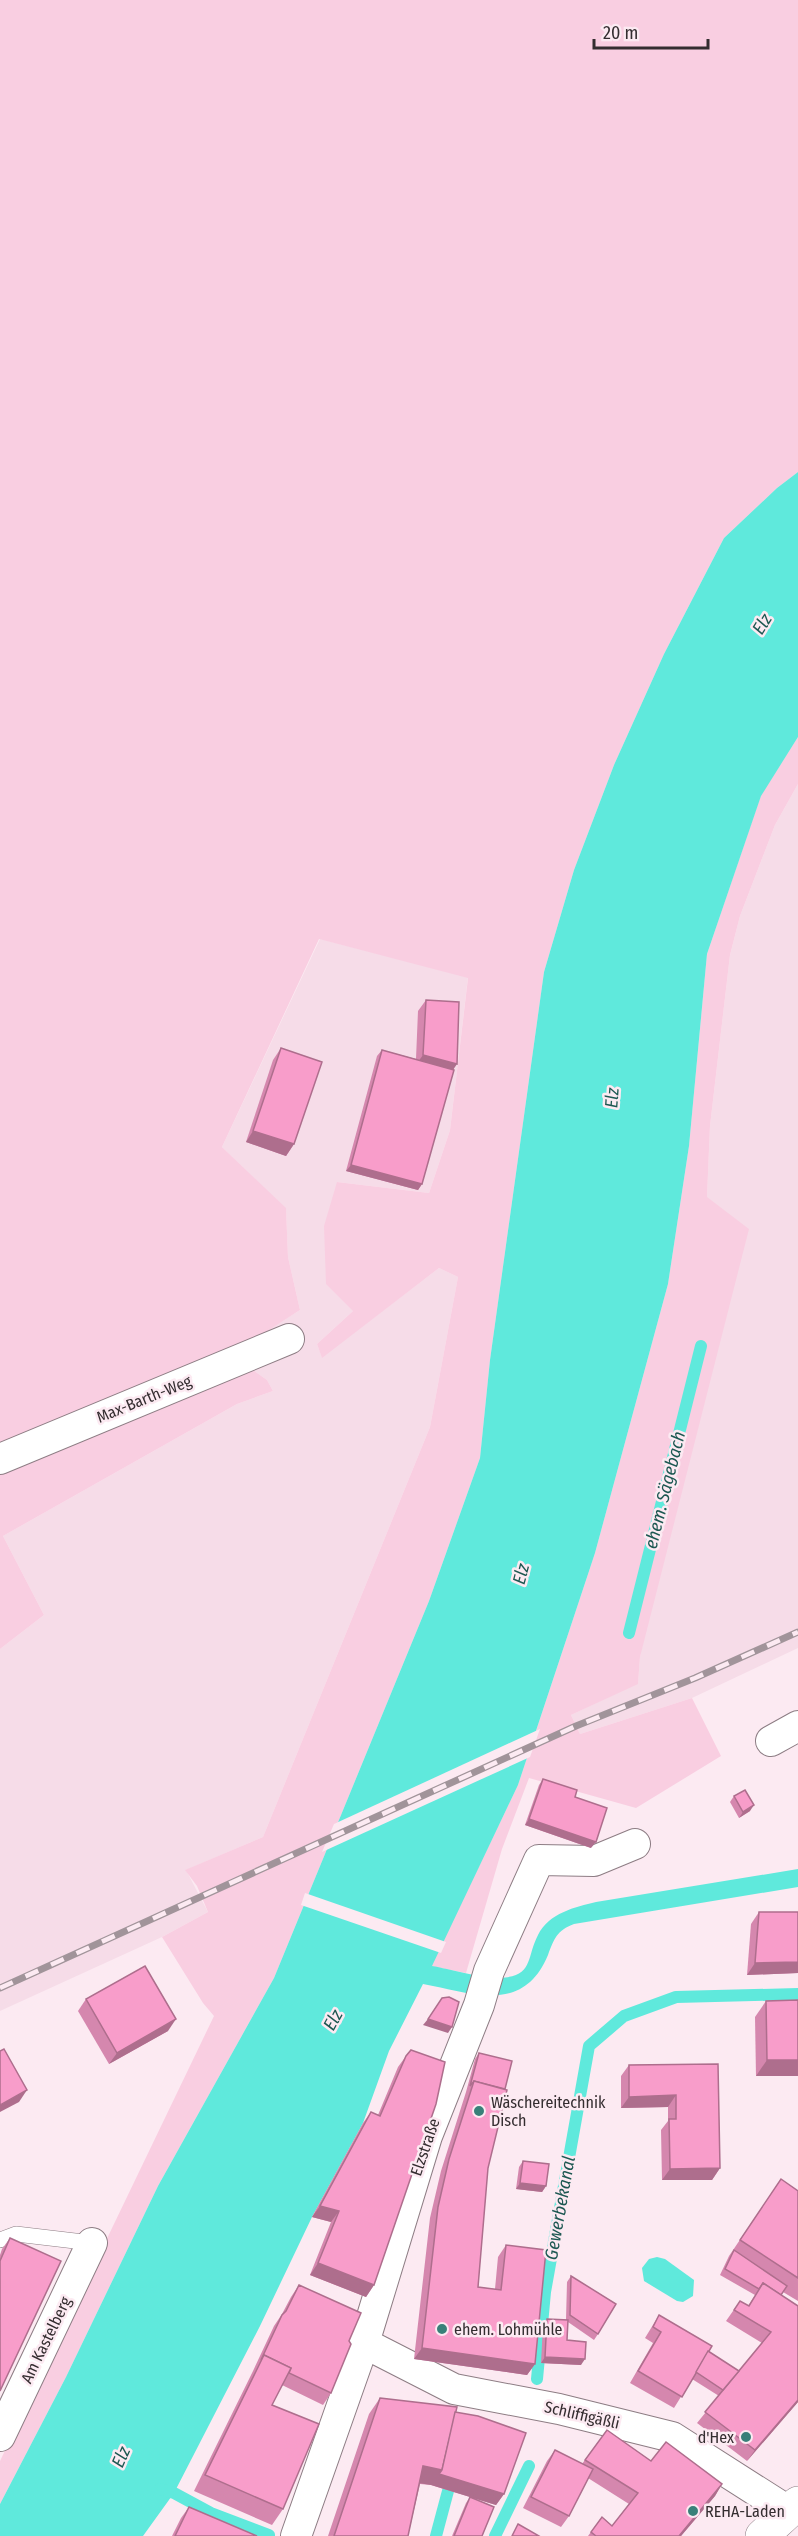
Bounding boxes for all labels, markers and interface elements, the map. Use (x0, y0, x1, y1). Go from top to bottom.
scale bar (594, 12, 708, 50)
text: 20 m (603, 22, 638, 44)
water label: Elz (747, 609, 777, 638)
water label: Elz (600, 1086, 624, 1109)
street label: Max-Barth-Weg (94, 1371, 195, 1427)
water label: ehem. Sägebach (640, 1429, 690, 1551)
water label: Elz (508, 1560, 535, 1587)
water label: Elz (318, 2005, 348, 2034)
place label: Wäschereitechnik Disch (491, 2093, 606, 2130)
marker: Wäschereitechnik Disch (472, 2104, 486, 2118)
street label: Elzstraße (406, 2116, 444, 2178)
water label: Gewerbekanal (540, 2154, 580, 2262)
street label: Am Kastelberg (17, 2293, 75, 2386)
place label: ehem. Lohmühle (454, 2320, 563, 2339)
marker: ehem. Lohmühle (435, 2322, 449, 2336)
street label: Schliffigäßli (543, 2397, 621, 2433)
place label: d'Hex (698, 2428, 734, 2447)
marker: d'Hex (739, 2430, 753, 2444)
water label: Elz (107, 2442, 136, 2471)
place label: REHA-Laden (705, 2502, 785, 2521)
marker: REHA-Laden (686, 2504, 700, 2518)

